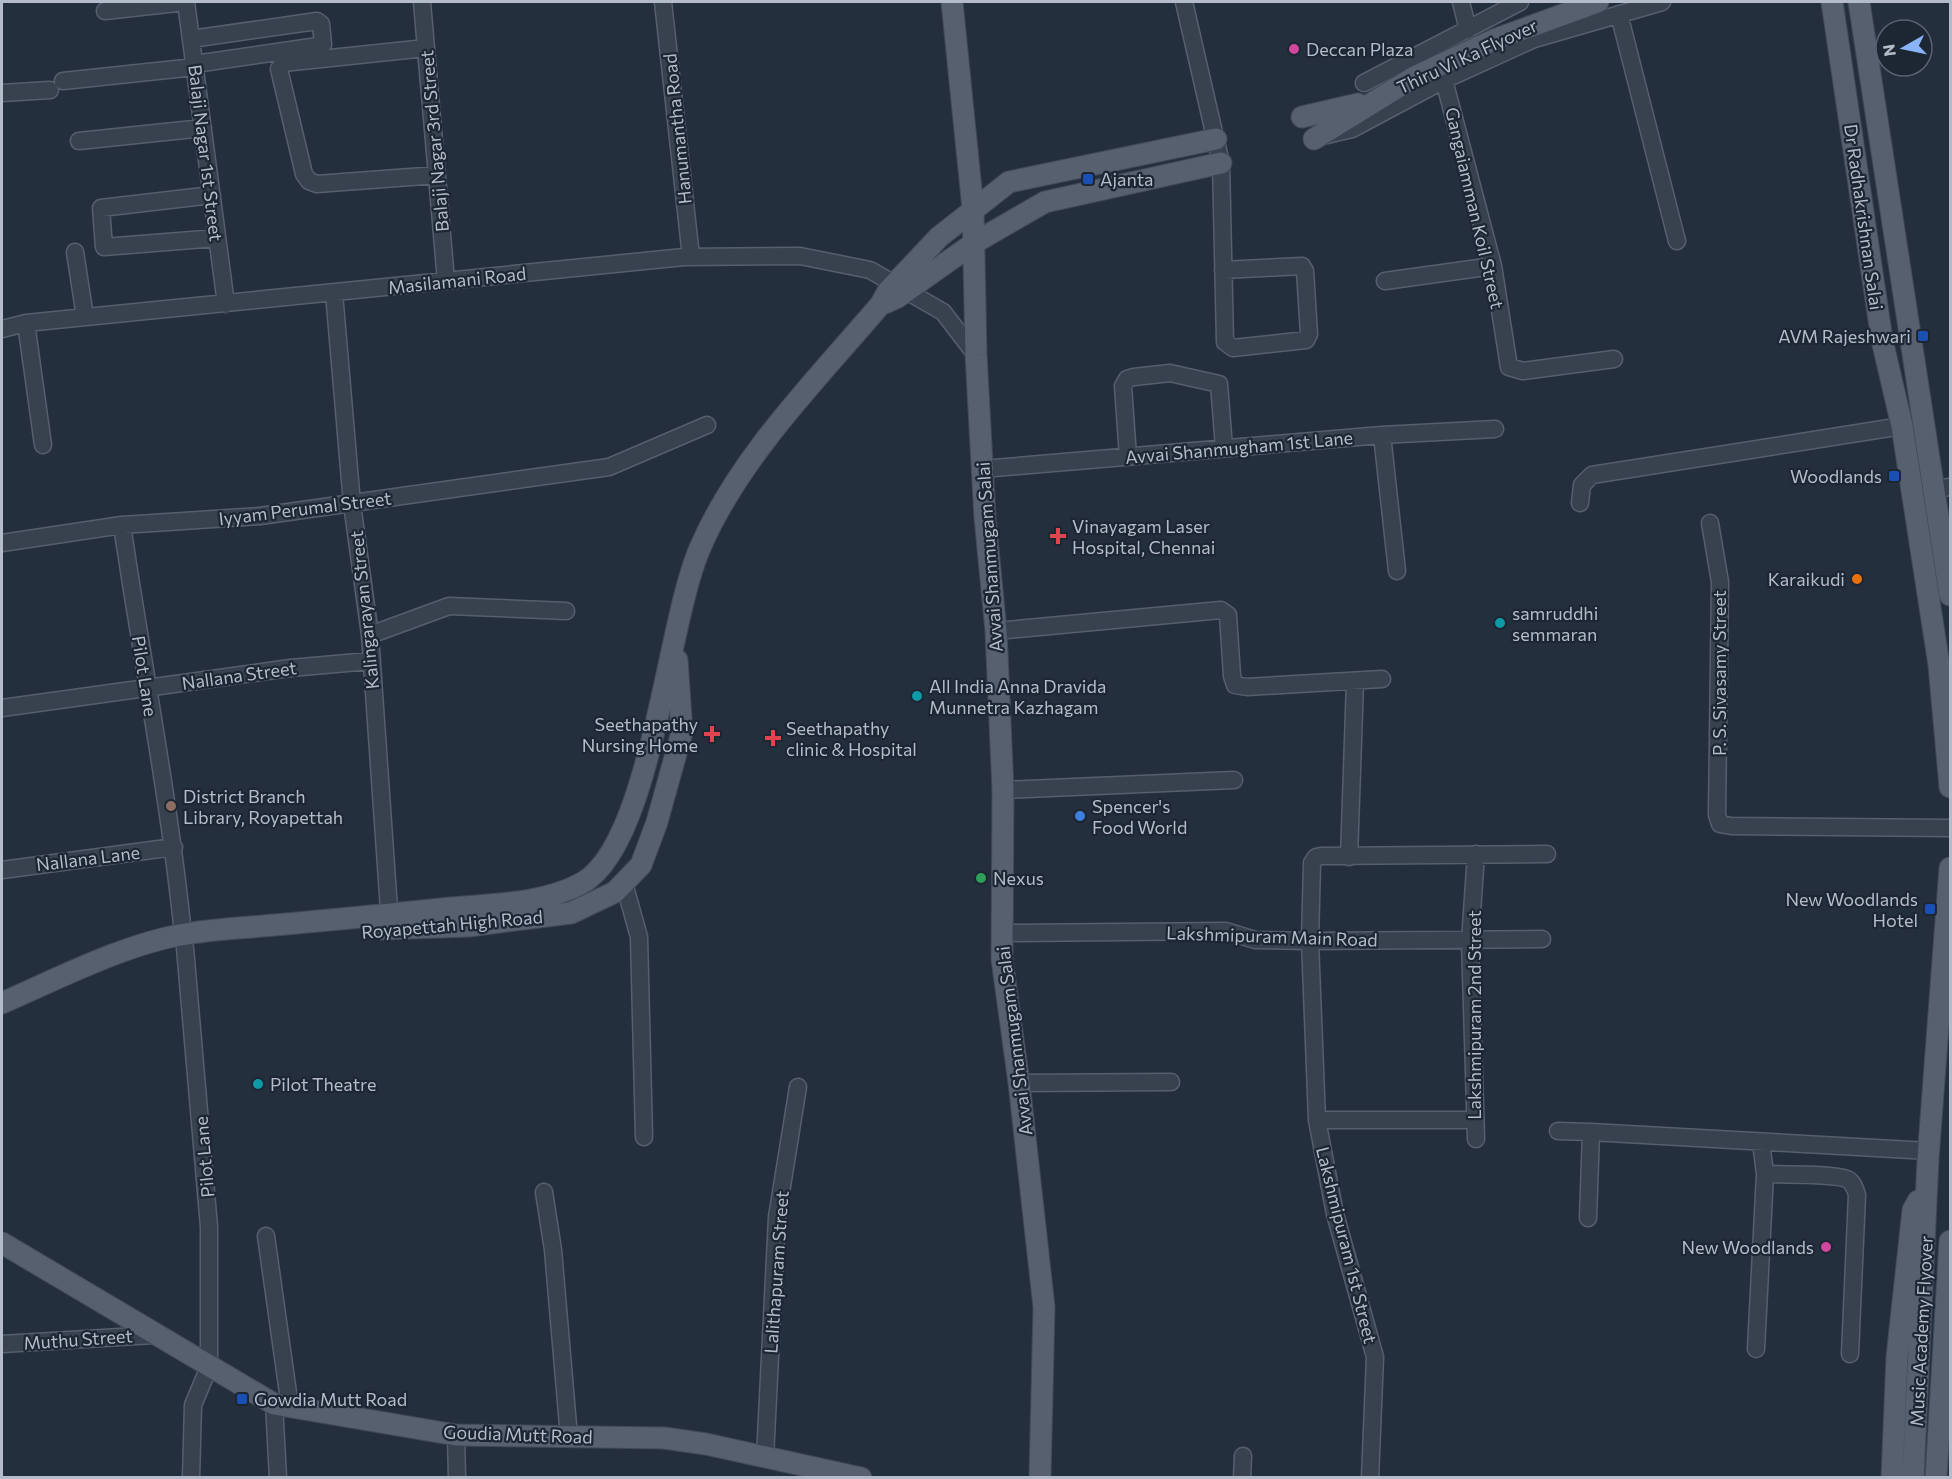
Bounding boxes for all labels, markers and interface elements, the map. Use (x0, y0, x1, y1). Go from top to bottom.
street label: Thiru Vi Ka Flyover (1393, 14, 1541, 98)
north arrow (1874, 18, 1934, 78)
place label: Deccan Plaza (1306, 38, 1413, 60)
marker: Deccan Plaza (1287, 42, 1301, 56)
text: N (1878, 43, 1899, 58)
street label: Balaji Nagar 3rd Street (415, 49, 453, 233)
street label: Hanumantha Road (658, 53, 696, 205)
street label: Balaji Nagar 1st Street (184, 63, 228, 243)
street label: Gangaiamman Koil Street (1441, 105, 1509, 311)
street label: Dr Radhakrishnan Salai (1840, 123, 1888, 311)
place label: Ajanta (1100, 168, 1154, 190)
marker: Ajanta (1081, 172, 1095, 186)
street label: Masilamani Road (387, 262, 527, 298)
place label: AVM Rajeshwari (1778, 325, 1911, 347)
marker: AVM Rajeshwari (1916, 329, 1930, 343)
street label: Avvai Shanmugham 1st Lane (1124, 426, 1354, 468)
street label: Avvai Shanmugam Salai (971, 461, 1007, 653)
place label: Woodlands (1790, 465, 1882, 487)
marker: Woodlands (1887, 469, 1901, 483)
street label: Iyyam Perumal Street (217, 486, 393, 530)
place label: Vinayagam Laser Hospital, Chennai (1072, 515, 1215, 558)
marker: Vinayagam Laser Hospital, Chennai (1049, 527, 1067, 545)
street label: Kalingarayan Street (345, 530, 383, 690)
place label: Karaikudi (1768, 568, 1845, 590)
marker: Karaikudi (1850, 572, 1864, 586)
street label: P. S. Sivasamy Street (1708, 590, 1730, 756)
place label: samruddhi semmaran (1512, 602, 1598, 645)
marker: samruddhi semmaran (1493, 616, 1507, 630)
street label: Pilot Lane (128, 634, 162, 718)
street label: Nallana Street (180, 656, 298, 694)
place label: All India Anna Dravida Munnetra Kazhagam (929, 675, 1106, 718)
marker: All India Anna Dravida Munnetra Kazhagam (910, 689, 924, 703)
place label: Seethapathy Nursing Home (582, 713, 698, 756)
place label: Seethapathy clinic & Hospital (786, 717, 917, 760)
marker: Seethapathy Nursing Home (703, 725, 721, 743)
marker: Seethapathy clinic & Hospital (764, 729, 782, 747)
place label: District Branch Library, Royapettah (183, 785, 343, 828)
place label: Spencer's Food World (1092, 795, 1187, 838)
marker: District Branch Library, Royapettah (164, 799, 178, 813)
marker: Spencer's Food World (1073, 809, 1087, 823)
street label: Nallana Lane (35, 841, 141, 875)
place label: Nexus (993, 867, 1044, 889)
marker: Nexus (974, 871, 988, 885)
place label: New Woodlands Hotel (1785, 888, 1918, 931)
marker: New Woodlands Hotel (1923, 902, 1937, 916)
street label: Royapettah High Road (360, 905, 544, 943)
street label: Lakshmipuram 2nd Street (1463, 910, 1485, 1120)
street label: Lakshmipuram Main Road (1166, 921, 1378, 951)
street label: Avvai Shanmugam Salai (991, 945, 1037, 1137)
place label: Pilot Theatre (270, 1073, 376, 1095)
marker: Pilot Theatre (251, 1077, 265, 1091)
street label: Pilot Lane (189, 1115, 219, 1199)
street label: Lakshmipuram 1st Street (1312, 1144, 1382, 1346)
street label: Lalithapuram Street (759, 1190, 793, 1354)
street label: Music Academy Flyover (1905, 1235, 1937, 1427)
place label: New Woodlands (1681, 1236, 1814, 1258)
marker: New Woodlands (1819, 1240, 1833, 1254)
street label: Muthu Street (23, 1324, 133, 1354)
place label: Gowdia Mutt Road (254, 1388, 407, 1410)
marker: Gowdia Mutt Road (235, 1392, 249, 1406)
street label: Goudia Mutt Road (443, 1420, 593, 1448)

